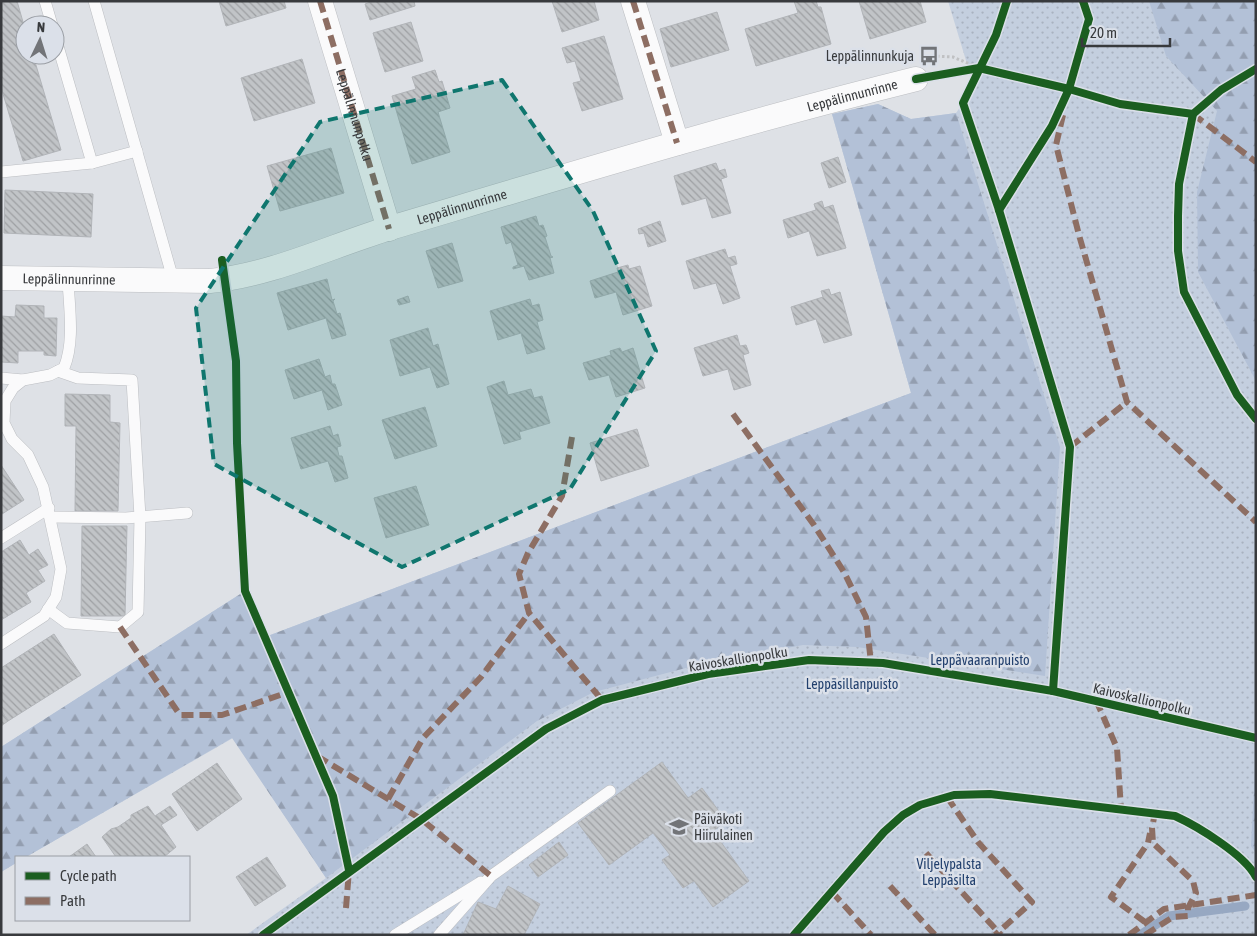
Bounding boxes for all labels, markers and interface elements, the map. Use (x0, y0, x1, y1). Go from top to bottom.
north arrow (15, 15, 65, 65)
scale bar (1082, 15, 1170, 47)
text: N (36, 19, 46, 35)
text: 20 m (1090, 24, 1117, 41)
bus stop icon: Leppälinnunkuja (918, 45, 940, 67)
place label: Leppälinnunkuja (826, 48, 914, 64)
street label: Leppälinnunpolku (333, 67, 376, 163)
street label: Leppälinnunrinne (805, 76, 899, 115)
street label: Leppälinnunrinne (415, 186, 509, 228)
street label: Leppälinnunrinne (22, 270, 116, 288)
street label: Kaivoskallionpolku (687, 643, 789, 675)
park label: Leppävaaranpuisto (930, 652, 1030, 668)
park label: Leppäsillanpuisto (806, 676, 898, 692)
street label: Kaivoskallionpolku (1091, 680, 1193, 718)
place label: Päiväkoti Hiirulainen (694, 811, 753, 843)
school or university icon: Päiväkoti Hiirulainen (668, 816, 690, 838)
legend (15, 856, 190, 921)
park label: Viljelypalsta Leppäsilta (916, 856, 982, 888)
text: Cycle path (60, 867, 117, 884)
text: Path (60, 892, 86, 909)

